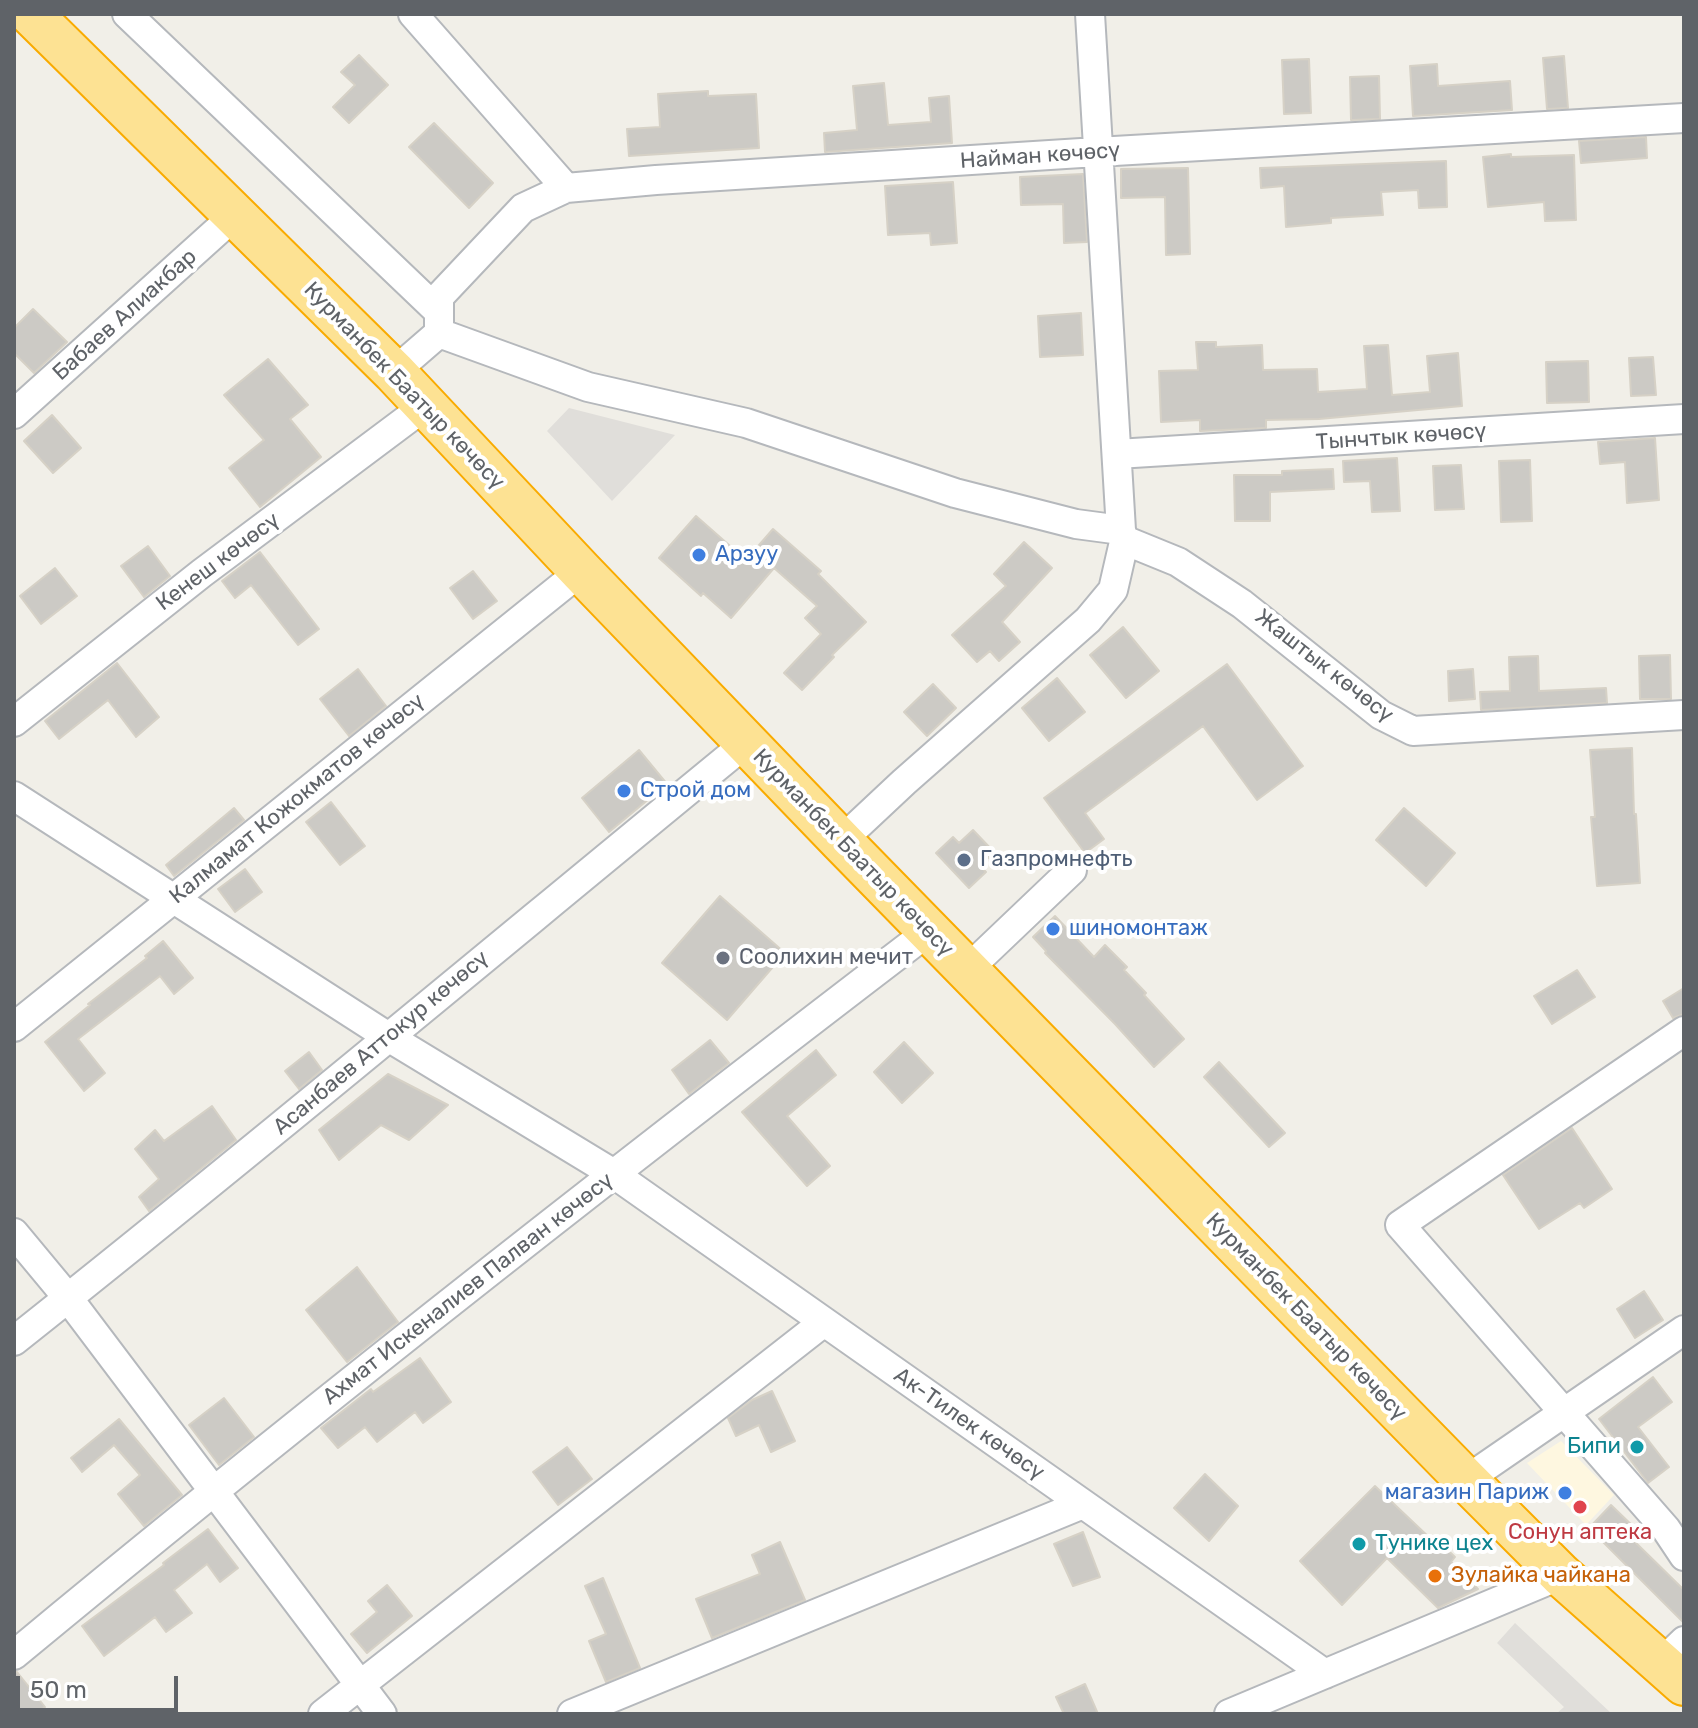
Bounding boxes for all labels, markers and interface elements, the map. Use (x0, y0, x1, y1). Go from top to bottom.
street label: Найман көчөсү (959, 137, 1121, 175)
street label: Бабаев Алиакбар (48, 244, 202, 386)
street label: Курманбек Баатыр көчөсү (298, 277, 510, 495)
street label: Тынчтык көчөсү (1315, 418, 1487, 456)
street label: Кенеш көчөсү (151, 507, 285, 617)
place label: Арзуу (715, 542, 778, 568)
marker: Арзуу (690, 546, 708, 564)
street label: Жаштык көчөсү (1250, 604, 1398, 728)
street label: Калмамат Кожокматов көчөсү (164, 688, 430, 910)
street label: Курманбек Баатыр көчөсү (747, 744, 959, 962)
place label: Строй дом (640, 778, 751, 804)
marker: Строй дом (615, 782, 633, 800)
place label: Газпромнефть (980, 847, 1132, 873)
marker: Газпромнефть (955, 851, 973, 869)
place label: шиномонтаж (1069, 916, 1208, 942)
marker: шиномонтаж (1044, 920, 1062, 938)
street label: Асанбаев Аттокур көчөсү (268, 945, 494, 1141)
place label: Соолихин мечит (739, 945, 913, 971)
marker: Соолихин мечит (714, 949, 732, 967)
street label: Ахмат Искеналиев Палван көчөсү (318, 1167, 618, 1411)
street label: Курманбек Баатыр көчөсү (1200, 1208, 1412, 1426)
street label: Ак-Тилек көчөсү (889, 1362, 1049, 1486)
place label: Бипи (1567, 1434, 1621, 1460)
marker: Бипи (1628, 1438, 1646, 1456)
place label: магазин Париж (1385, 1480, 1549, 1506)
marker: магазин Париж (1556, 1484, 1574, 1502)
marker: Сонун аптека (1571, 1498, 1589, 1516)
place label: Сонун аптека (1508, 1520, 1652, 1546)
place label: Тунике цех (1375, 1531, 1493, 1557)
marker: Тунике цех (1350, 1535, 1368, 1553)
place label: Зулайка чайкана (1451, 1563, 1631, 1589)
marker: Зулайка чайкана (1426, 1567, 1444, 1585)
scale bar (20, 1660, 182, 1710)
text: 50 m (30, 1676, 87, 1704)

